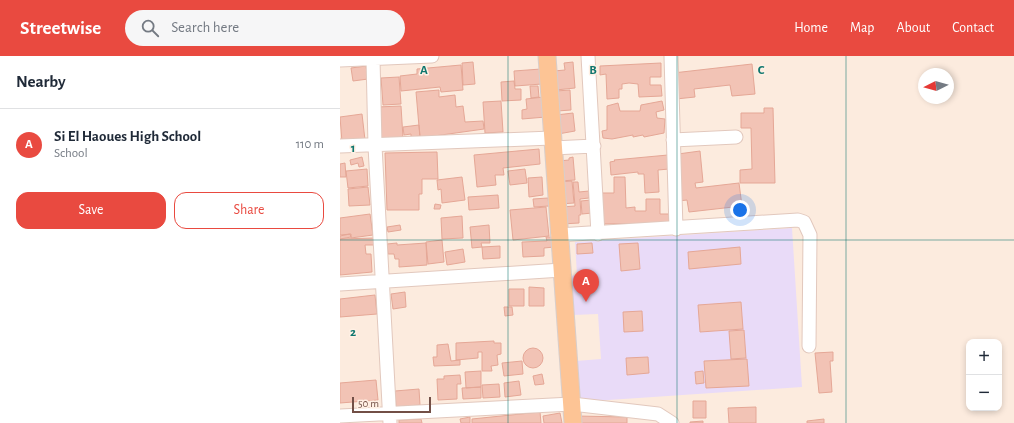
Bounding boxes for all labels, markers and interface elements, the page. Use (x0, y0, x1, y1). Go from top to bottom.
search box (125, 10, 405, 46)
icon: search (139, 17, 161, 39)
text: Streetwise (20, 19, 101, 38)
text: Search here (171, 20, 239, 35)
text: Home (794, 21, 828, 35)
text: Map (850, 21, 874, 35)
text: About (896, 21, 930, 35)
text: Contact (952, 21, 994, 35)
text: A (420, 64, 428, 77)
text: B (589, 64, 597, 77)
text: C (758, 64, 765, 77)
north arrow (918, 68, 954, 104)
text: Nearby (16, 73, 66, 90)
text: Si El Haoues High School (54, 129, 201, 144)
text: A (25, 138, 33, 151)
text: 110 m (296, 138, 324, 151)
text: 1 (351, 142, 355, 155)
text: School (54, 147, 88, 160)
button: Save (16, 192, 166, 229)
button: Share (174, 192, 324, 229)
your location (730, 200, 750, 220)
pin: A (573, 269, 599, 302)
text: 2 (350, 326, 356, 339)
map controls (966, 339, 1002, 411)
button: + (966, 339, 1002, 375)
button: − (966, 375, 1002, 411)
scale bar (352, 395, 431, 414)
text: 50 m (358, 398, 379, 409)

